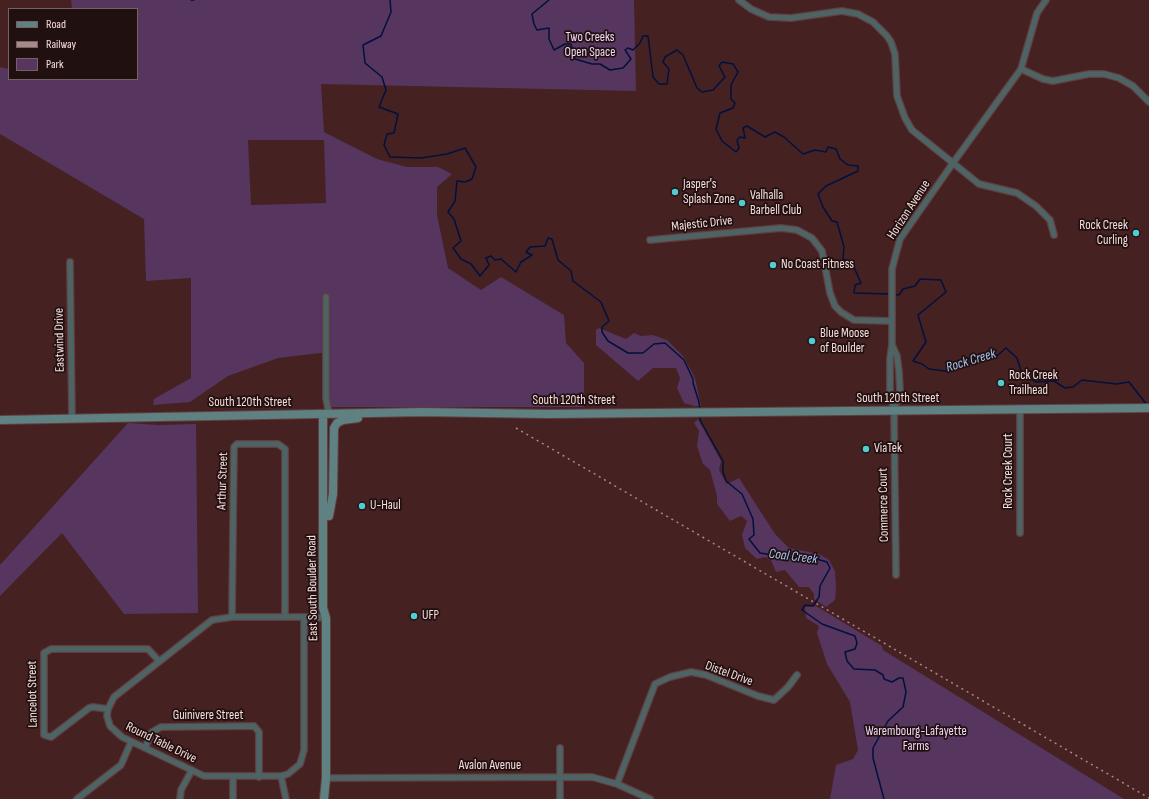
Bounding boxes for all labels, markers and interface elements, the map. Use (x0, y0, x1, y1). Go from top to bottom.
legend (8, 8, 138, 80)
text: Road (46, 17, 66, 32)
park label: Two Creeks Open Space (565, 30, 615, 61)
text: Railway (46, 37, 76, 52)
text: Park (46, 57, 64, 72)
place label: Jasper's Splash Zone (683, 177, 735, 208)
street label: Horizon Avenue (884, 177, 934, 243)
marker: Jasper's Splash Zone (670, 187, 680, 197)
place label: Valhalla Barbell Club (750, 188, 802, 219)
marker: Valhalla Barbell Club (737, 198, 747, 208)
street label: Majestic Drive (671, 213, 733, 235)
place label: Rock Creek Curling (1079, 218, 1128, 249)
marker: Rock Creek Curling (1131, 228, 1141, 238)
place label: No Coast Fitness (781, 257, 854, 273)
marker: No Coast Fitness (768, 260, 778, 270)
street label: Eastwind Drive (52, 308, 68, 372)
place label: Blue Moose of Boulder (820, 326, 869, 357)
marker: Blue Moose of Boulder (807, 336, 817, 346)
water label: Rock Creek (944, 345, 998, 377)
place label: Rock Creek Trailhead (1009, 368, 1058, 399)
marker: Rock Creek Trailhead (996, 378, 1006, 388)
street label: South 120th Street (857, 391, 939, 407)
street label: South 120th Street (533, 393, 615, 409)
street label: South 120th Street (209, 395, 291, 411)
street label: Rock Creek Court (1001, 433, 1017, 509)
place label: ViaTek (874, 441, 902, 457)
marker: ViaTek (861, 444, 871, 454)
street label: Arthur Street (214, 452, 232, 510)
street label: Commerce Court (876, 468, 892, 542)
place label: U-Haul (370, 498, 401, 514)
marker: U-Haul (357, 501, 367, 511)
street label: East South Boulder Road (304, 535, 322, 641)
water label: Coal Creek (768, 546, 818, 568)
place label: UFP (422, 608, 439, 624)
marker: UFP (409, 611, 419, 621)
street label: Distel Drive (703, 658, 755, 690)
street label: Lancelot Street (25, 660, 41, 728)
street label: Guinivere Street (173, 708, 243, 724)
street label: Round Table Drive (123, 719, 199, 767)
park label: Warembourg-Lafayette Farms (865, 724, 967, 755)
street label: Avalon Avenue (459, 758, 521, 774)

